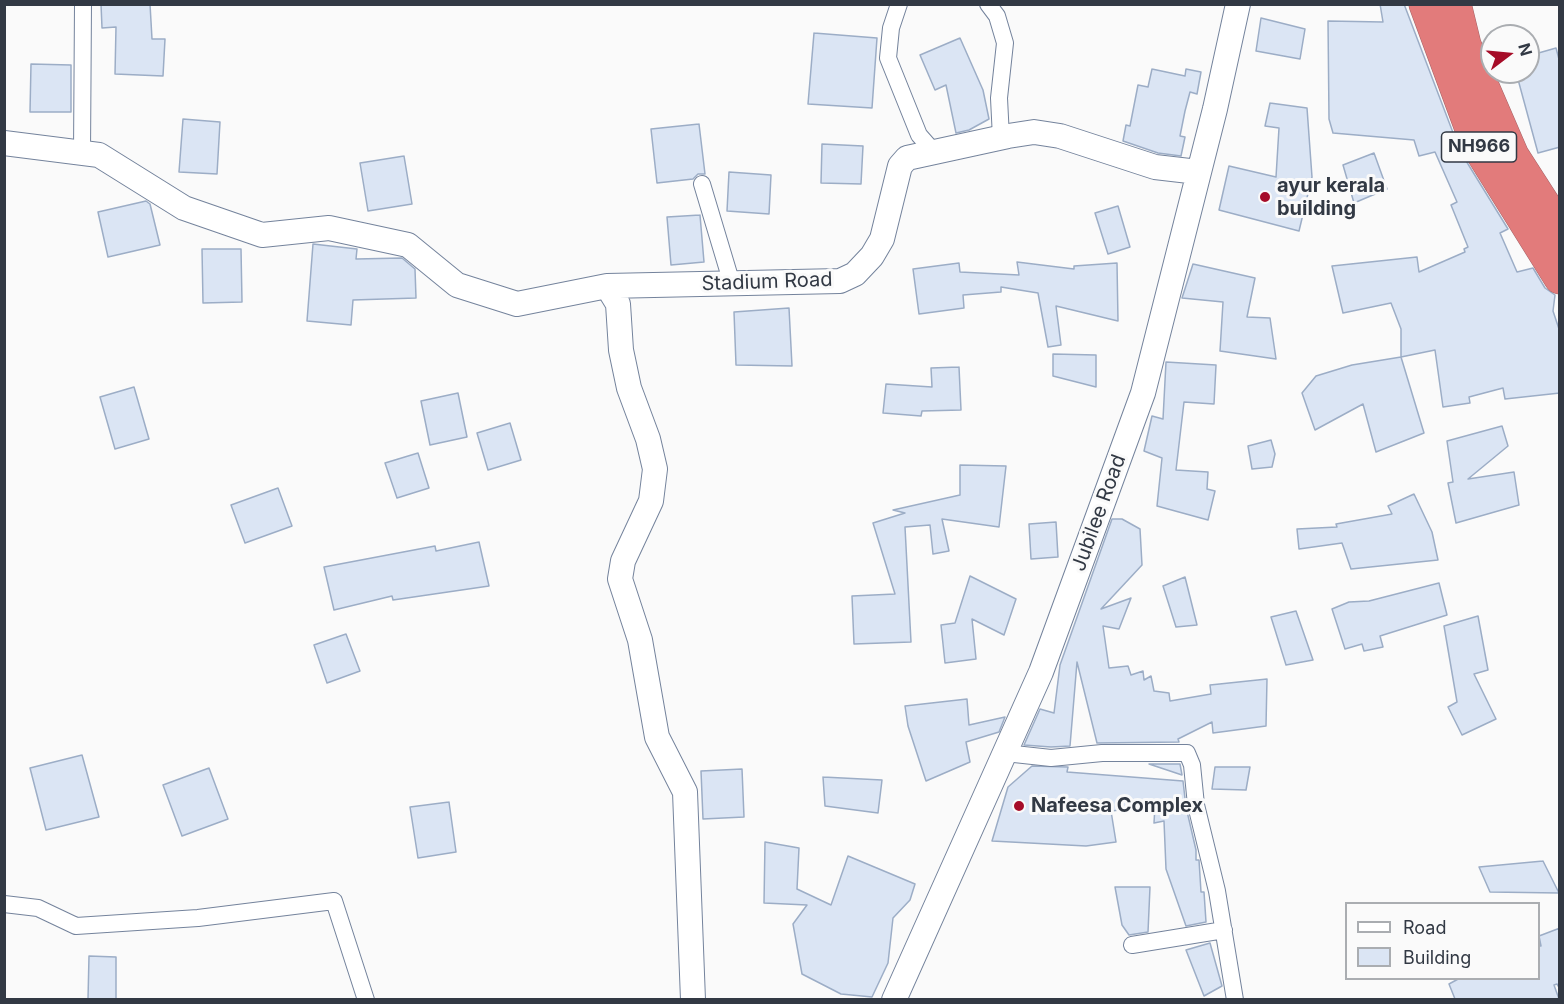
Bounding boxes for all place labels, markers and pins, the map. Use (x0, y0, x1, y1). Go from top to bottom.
place label: ayur kerala building (1277, 174, 1385, 221)
marker: ayur kerala building (1258, 190, 1272, 204)
place label: Nafeesa Complex (1031, 794, 1203, 818)
marker: Nafeesa Complex (1012, 799, 1026, 813)

